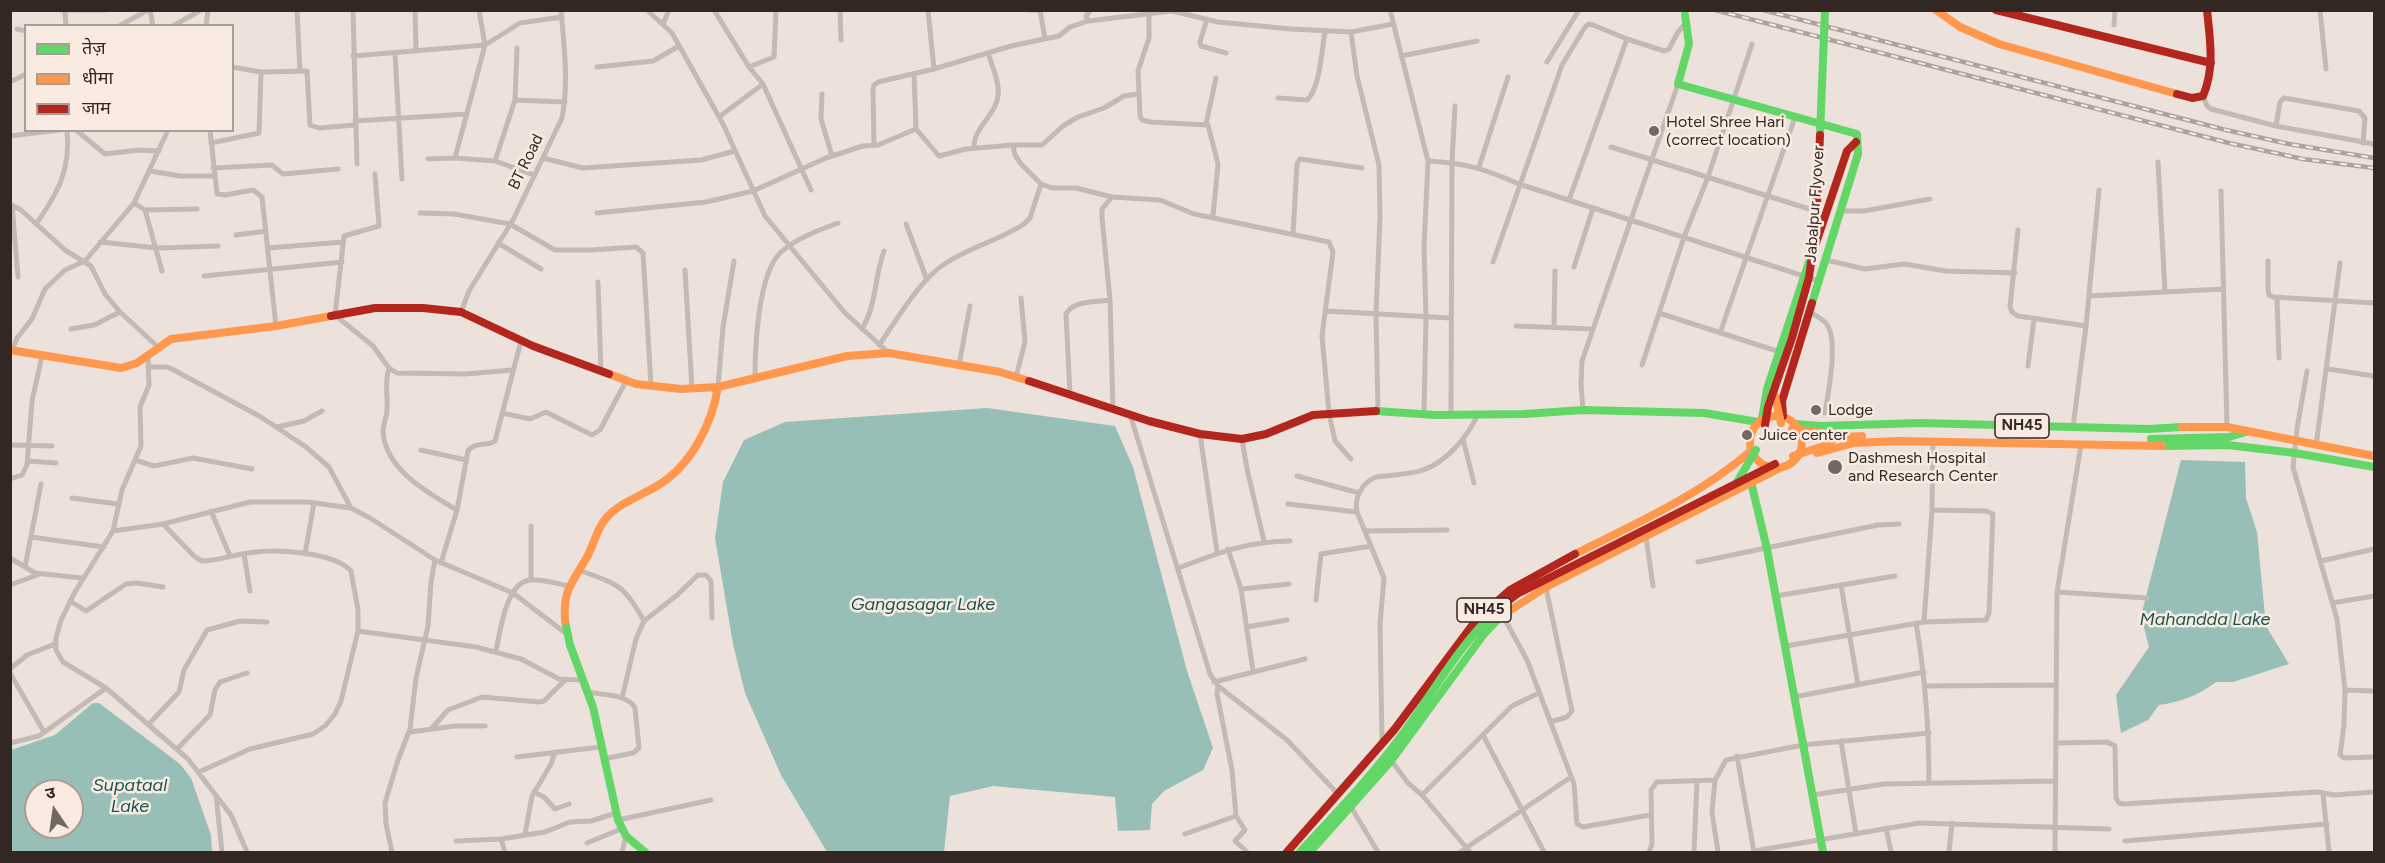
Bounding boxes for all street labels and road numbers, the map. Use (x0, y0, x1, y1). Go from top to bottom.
street label: BT Road (504, 131, 548, 193)
street label: Jabalpur Flyover (1801, 145, 1829, 263)
road number: NH45 (1995, 414, 2049, 438)
road number: NH45 (1457, 598, 1511, 622)

